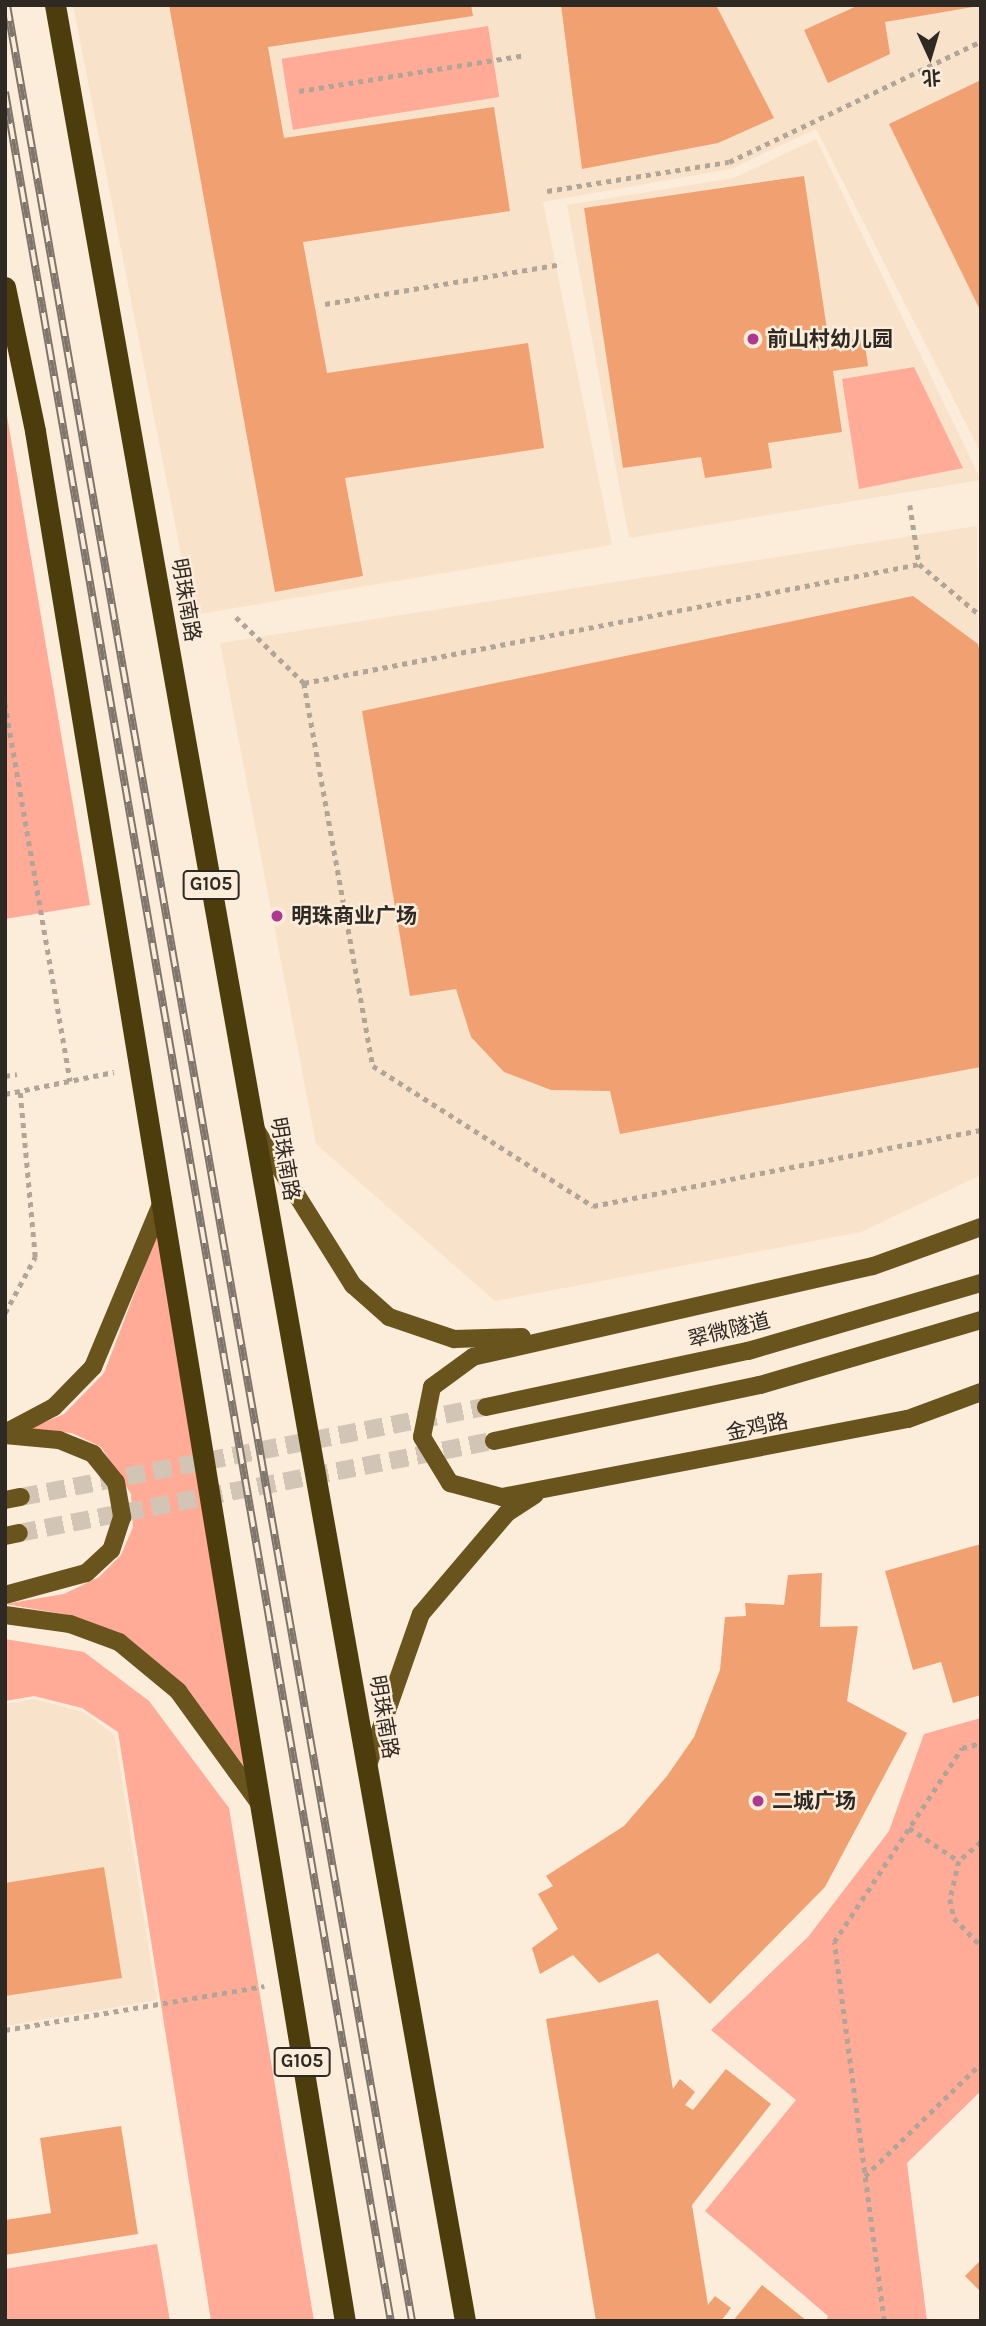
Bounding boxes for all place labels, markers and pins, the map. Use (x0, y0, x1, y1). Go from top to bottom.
place label: 前山村幼儿园 (767, 326, 893, 352)
marker: 前山村幼儿园 (745, 331, 761, 347)
place label: 明珠商业广场 (291, 903, 417, 929)
marker: 明珠商业广场 (269, 908, 285, 924)
place label: 二城广场 (772, 1788, 856, 1814)
marker: 二城广场 (750, 1793, 766, 1809)

